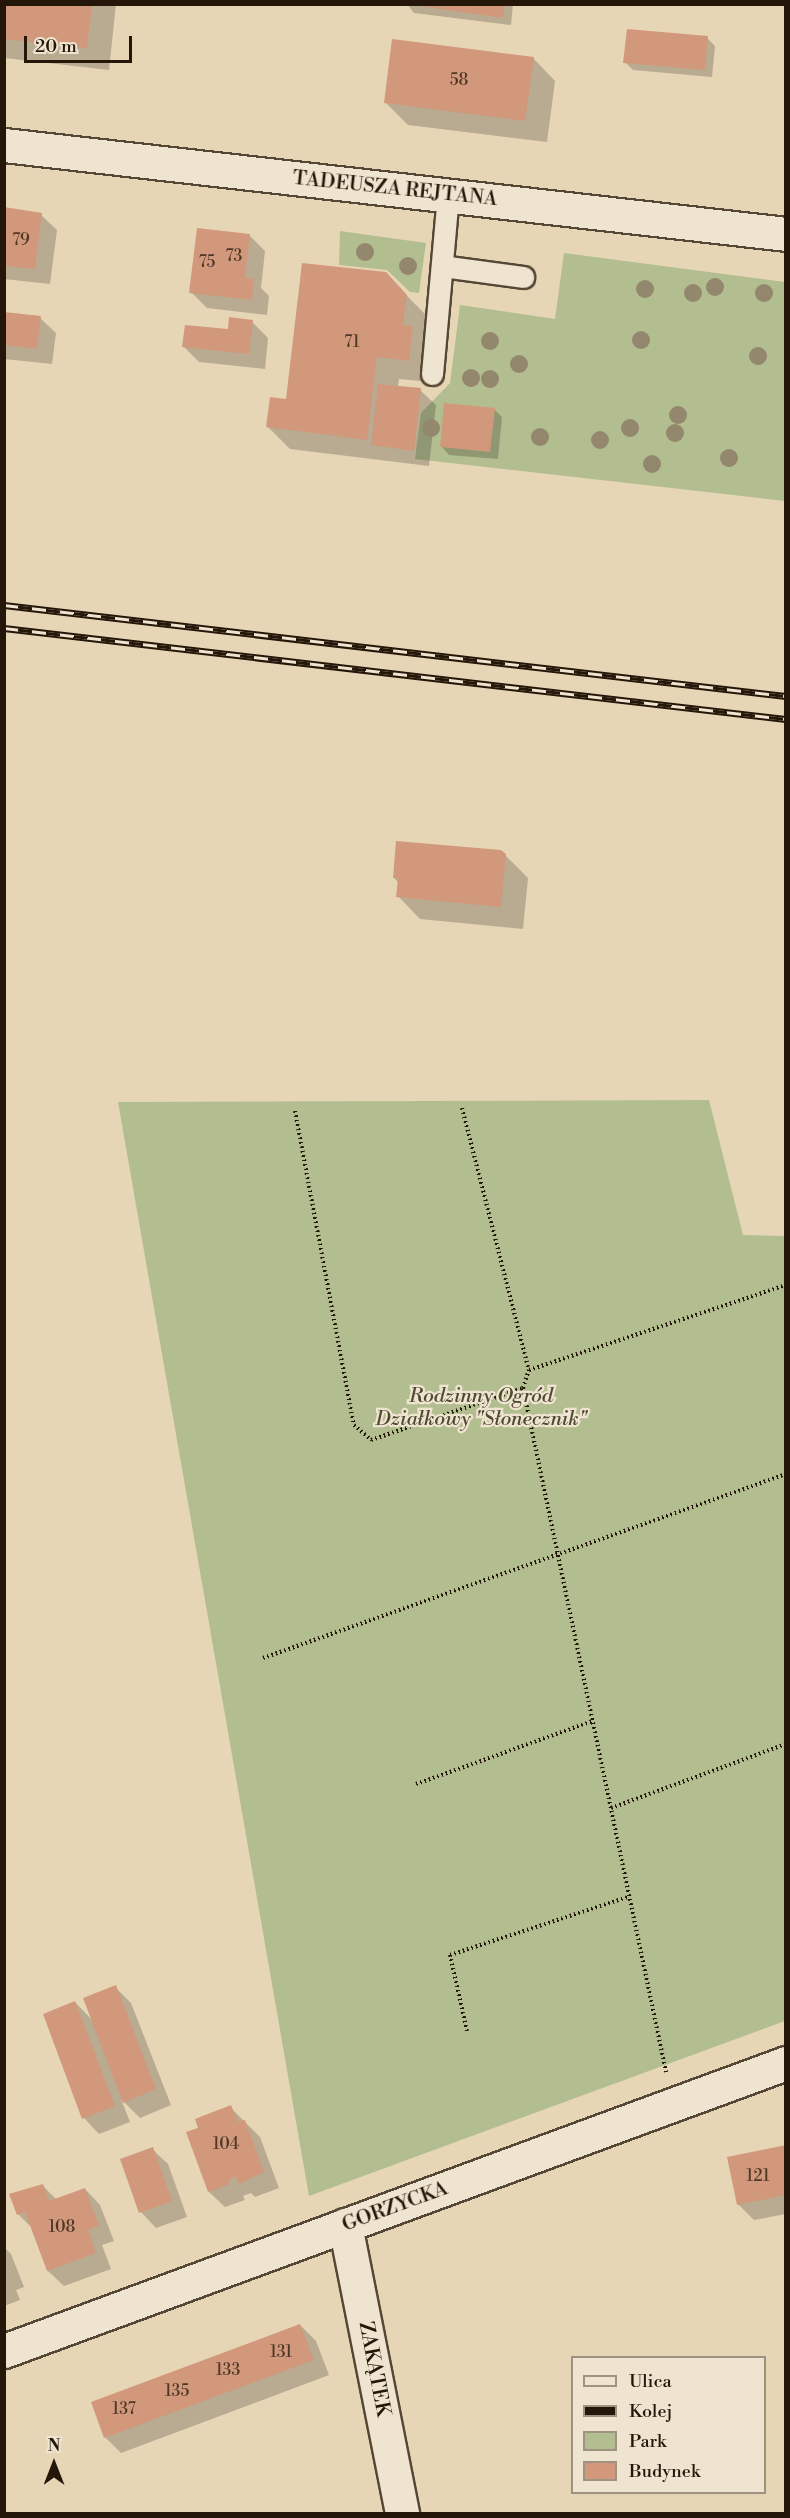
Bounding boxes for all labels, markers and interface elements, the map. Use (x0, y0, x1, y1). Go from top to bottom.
scale bar (27, 24, 135, 62)
text: 20 m (35, 35, 77, 58)
house number: 58 (450, 70, 468, 90)
street label: TADEUSZA REJTANA (291, 166, 499, 212)
house number: 79 (12, 230, 30, 250)
house number: 73 (226, 246, 242, 266)
house number: 75 (199, 252, 215, 272)
house number: 71 (344, 332, 360, 352)
park label: Rodzinny Ogród Działkowy "Słonecznik" (375, 1384, 587, 1431)
house number: 104 (213, 2134, 239, 2154)
house number: 121 (746, 2166, 770, 2186)
street label: GORZYCKA (339, 2177, 451, 2237)
house number: 108 (49, 2217, 75, 2237)
street label: ZAKĄTEK (353, 2320, 395, 2418)
house number: 131 (270, 2342, 292, 2362)
legend (571, 2356, 766, 2494)
house number: 133 (216, 2360, 240, 2380)
text: Ulica (629, 2370, 672, 2393)
house number: 135 (165, 2381, 189, 2401)
house number: 137 (112, 2399, 136, 2419)
text: Kolej (629, 2400, 672, 2423)
text: Park (629, 2430, 666, 2453)
north arrow (24, 2434, 84, 2494)
text: N (48, 2436, 60, 2456)
text: Budynek (629, 2460, 700, 2483)

